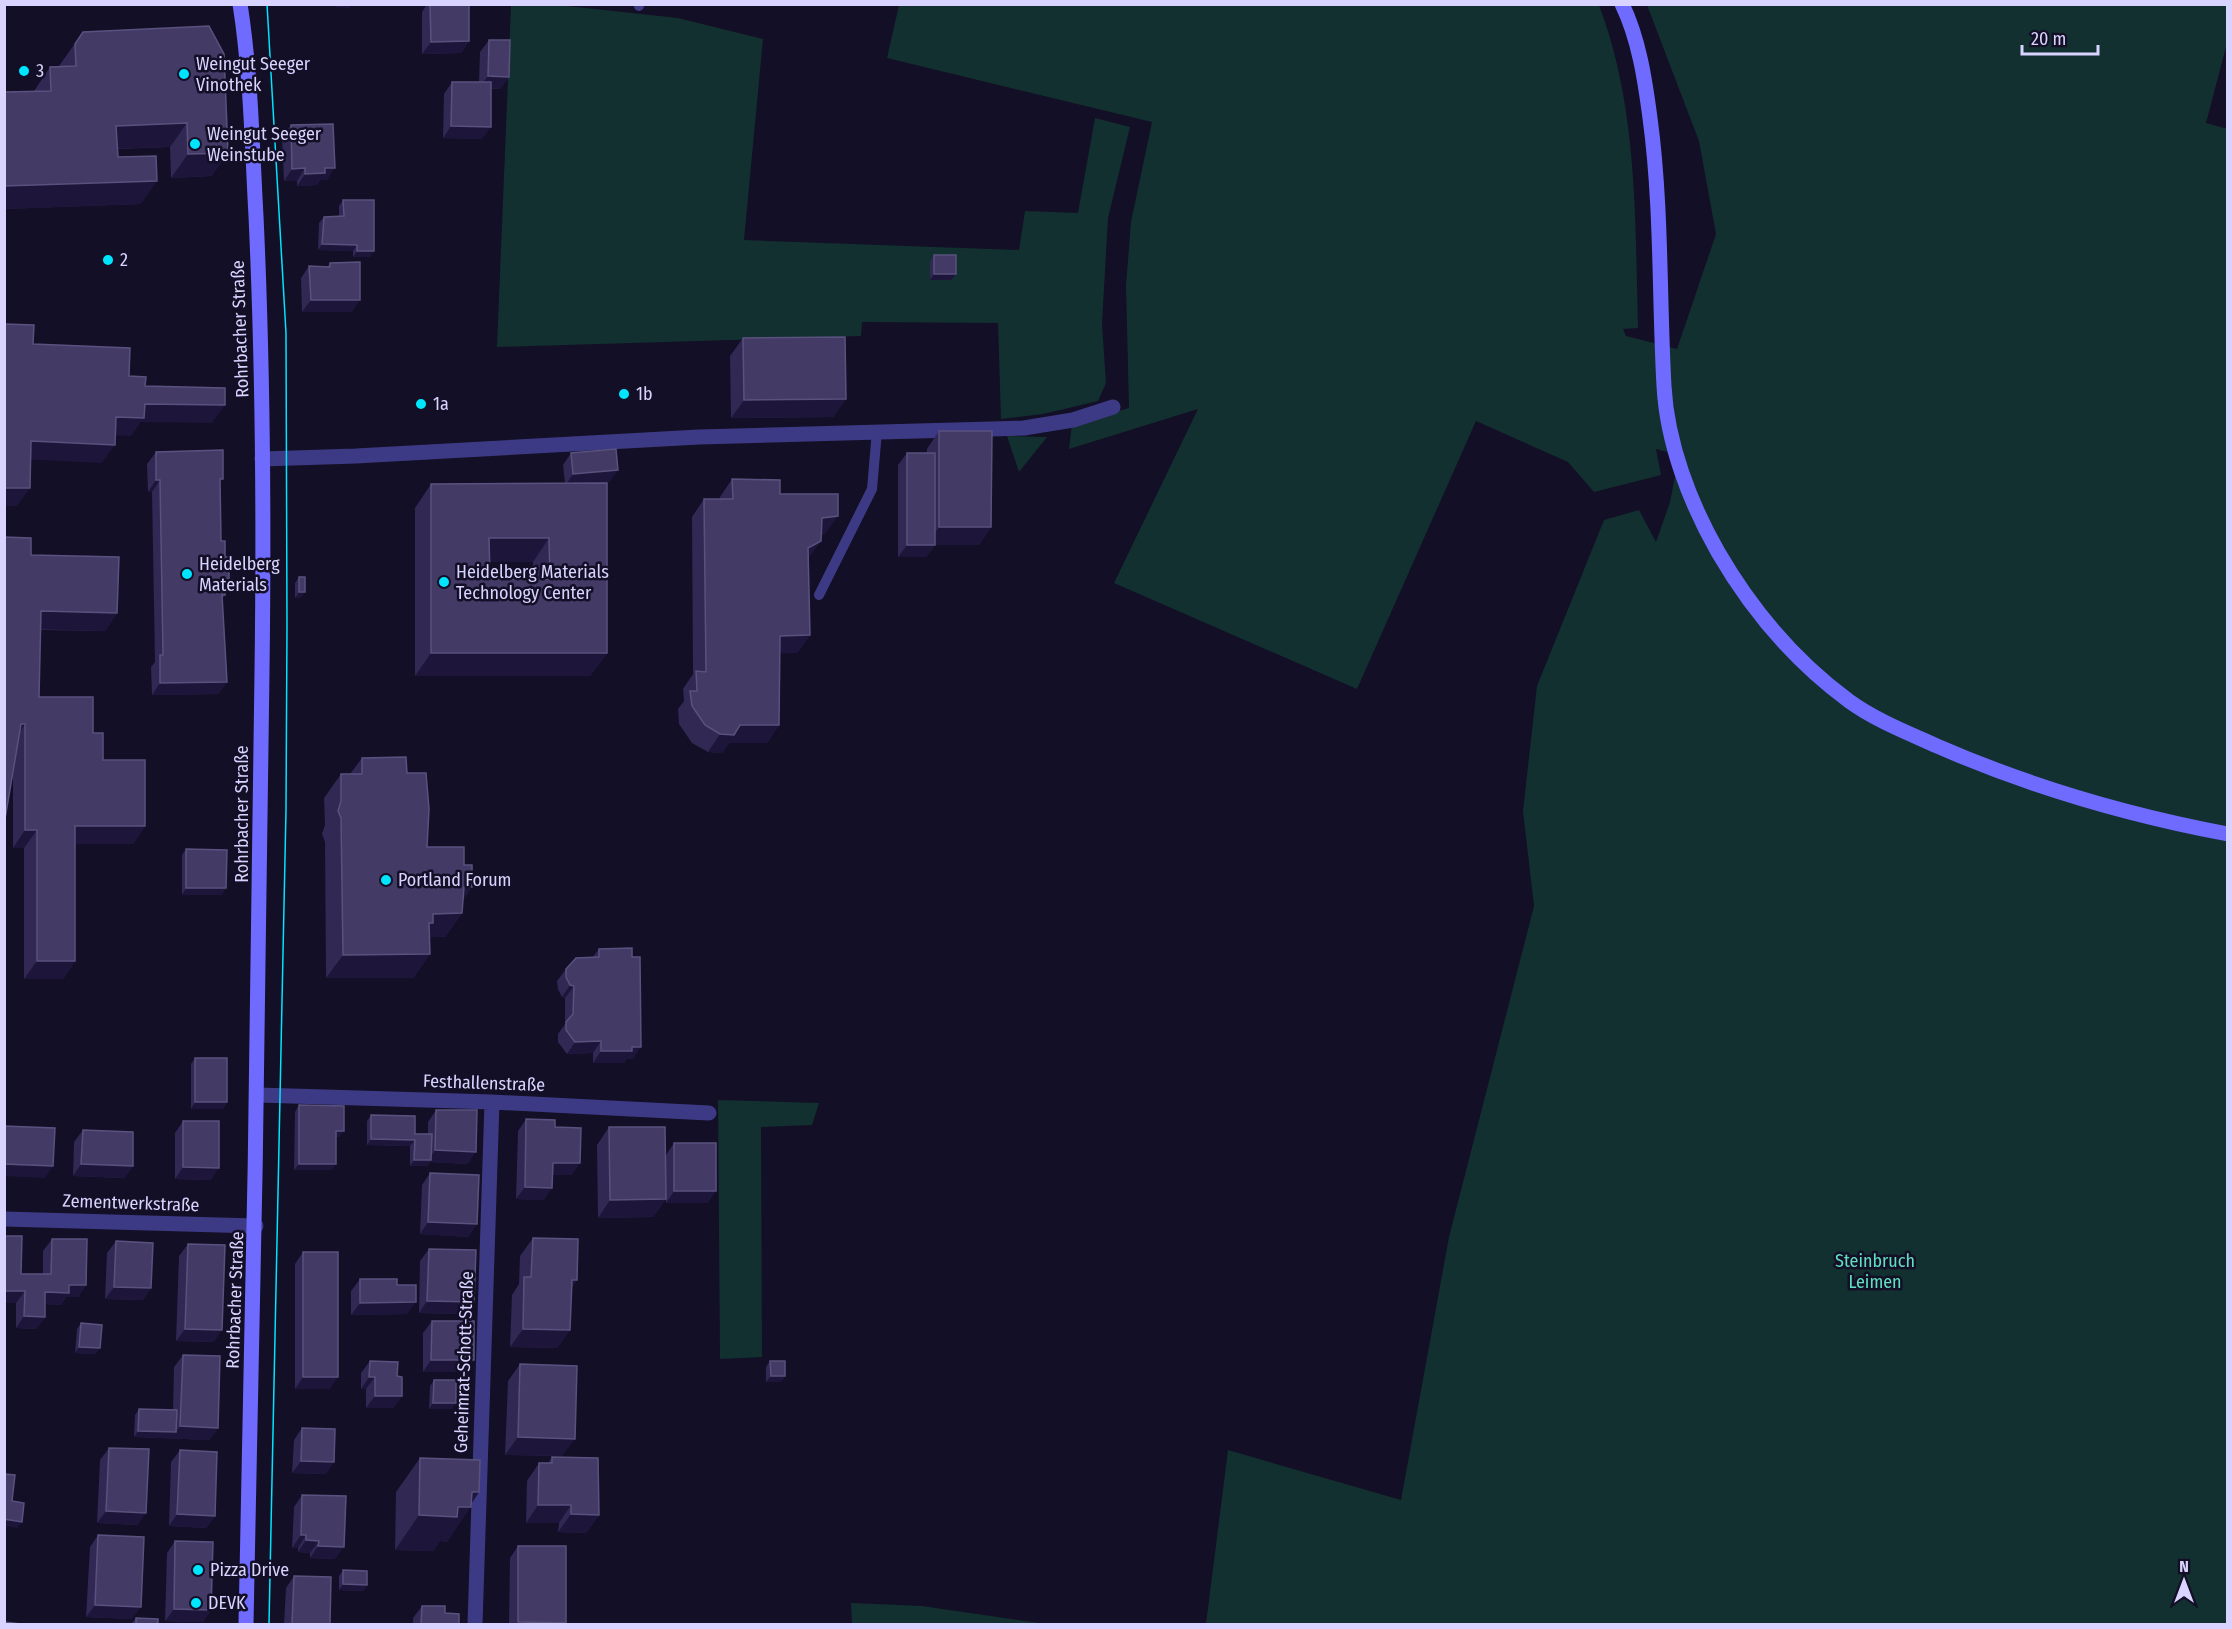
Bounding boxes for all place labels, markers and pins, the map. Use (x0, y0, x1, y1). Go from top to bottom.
place label: Weingut Seeger Vinothek (196, 53, 311, 96)
place label: 3 (36, 60, 44, 82)
marker: 3 (17, 64, 31, 78)
marker: Weingut Seeger Vinothek (177, 67, 191, 81)
place label: Weingut Seeger Weinstube (207, 123, 322, 166)
marker: Weingut Seeger Weinstube (188, 137, 202, 151)
place label: 2 (120, 249, 128, 271)
marker: 2 (101, 253, 115, 267)
place label: 1b (636, 383, 653, 405)
marker: 1b (617, 387, 631, 401)
place label: 1a (433, 393, 449, 415)
marker: 1a (414, 397, 428, 411)
place label: Heidelberg Materials (199, 553, 280, 596)
place label: Heidelberg Materials Technology Center (456, 561, 609, 604)
marker: Heidelberg Materials (180, 567, 194, 581)
marker: Heidelberg Materials Technology Center (437, 575, 451, 589)
place label: Portland Forum (398, 869, 511, 891)
marker: Portland Forum (379, 873, 393, 887)
place label: Pizza Drive (210, 1559, 289, 1581)
marker: Pizza Drive (191, 1563, 205, 1577)
place label: DEVK (208, 1592, 246, 1614)
marker: DEVK (189, 1596, 203, 1610)

